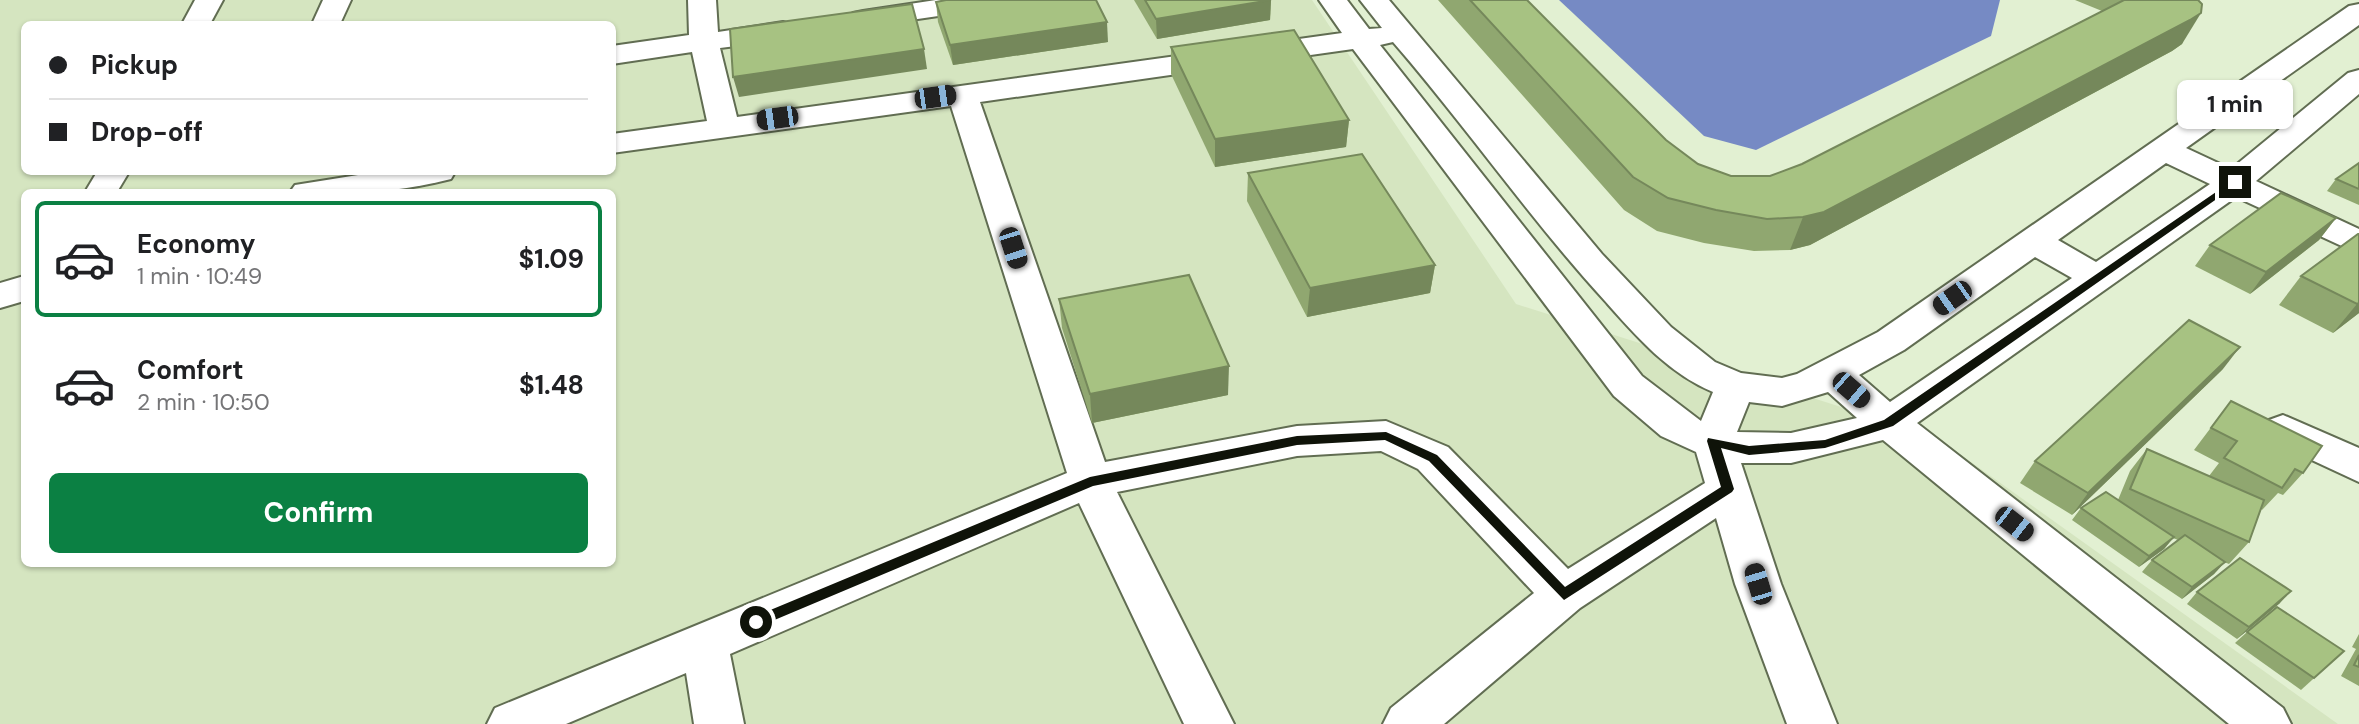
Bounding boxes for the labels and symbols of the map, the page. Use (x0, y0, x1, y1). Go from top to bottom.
callout: 1 min (2177, 80, 2293, 130)
car (913, 84, 958, 110)
car (755, 105, 800, 131)
route end (2219, 166, 2251, 198)
car (997, 225, 1030, 271)
car (1929, 277, 1976, 319)
car (1829, 368, 1874, 412)
car (1991, 503, 2038, 545)
car (1742, 561, 1775, 607)
route start (740, 606, 772, 638)

